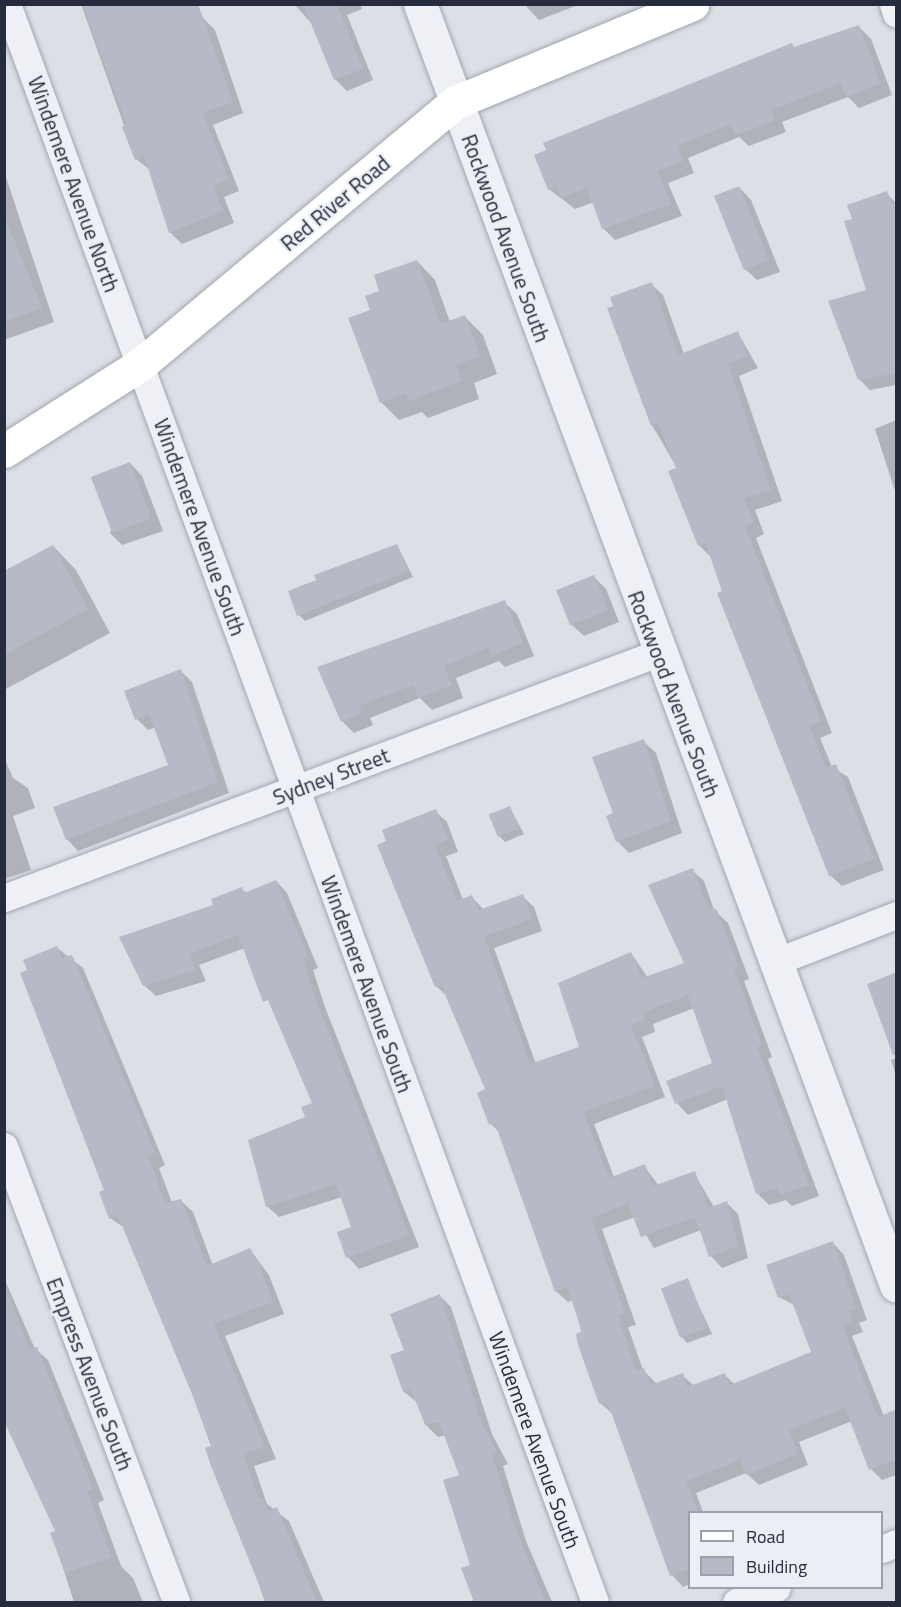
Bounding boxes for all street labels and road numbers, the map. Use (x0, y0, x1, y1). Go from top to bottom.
street label: Windemere Avenue North (23, 73, 125, 295)
street label: Rockwood Avenue South (457, 131, 555, 345)
street label: Red River Road (275, 150, 395, 256)
street label: Windemere Avenue South (149, 415, 251, 639)
street label: Rockwood Avenue South (623, 587, 725, 801)
street label: Sydney Street (269, 742, 393, 810)
street label: Windemere Avenue South (316, 872, 418, 1096)
street label: Empress Avenue South (42, 1274, 138, 1474)
street label: Windemere Avenue South (484, 1328, 586, 1552)

